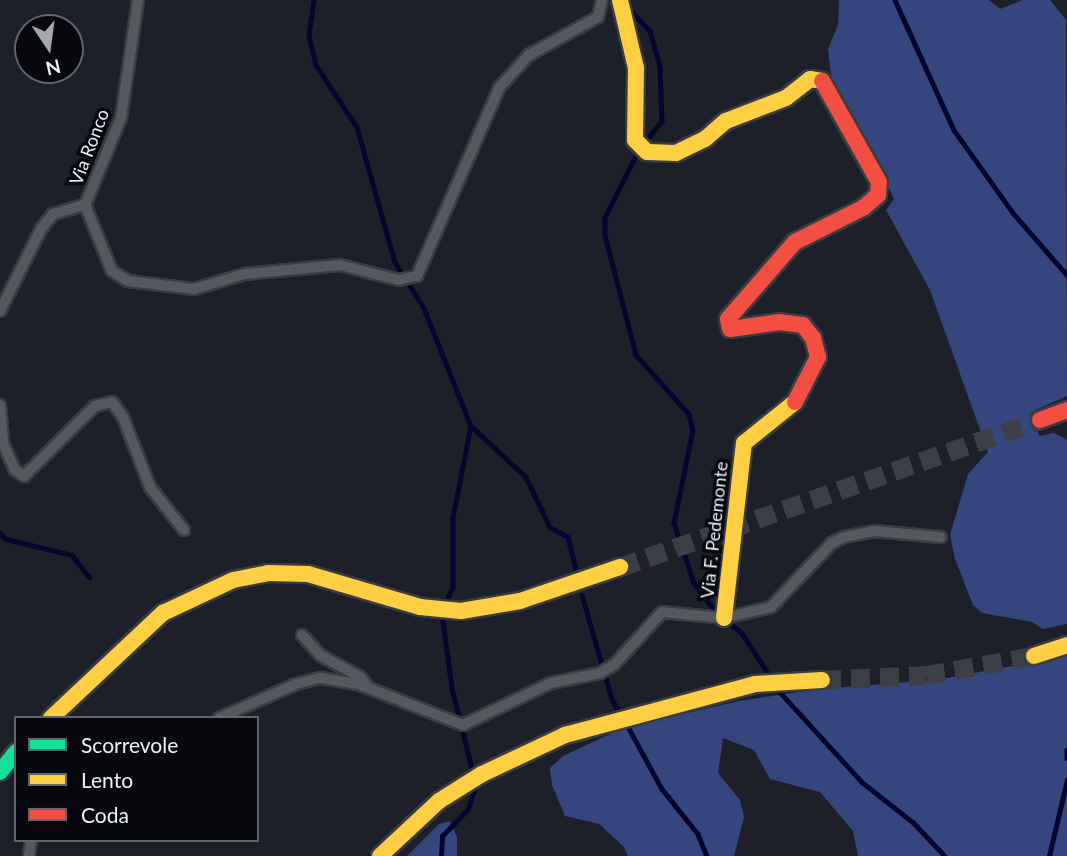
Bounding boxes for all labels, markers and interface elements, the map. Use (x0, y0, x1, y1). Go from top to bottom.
north arrow (14, 14, 84, 84)
text: N (44, 55, 63, 81)
street label: Via Ronco (65, 106, 113, 188)
street label: Via F. Pedemonte (696, 460, 732, 600)
legend (14, 716, 259, 842)
text: Scorrevole (81, 732, 178, 757)
text: Lento (81, 767, 133, 792)
text: Coda (81, 802, 129, 827)

